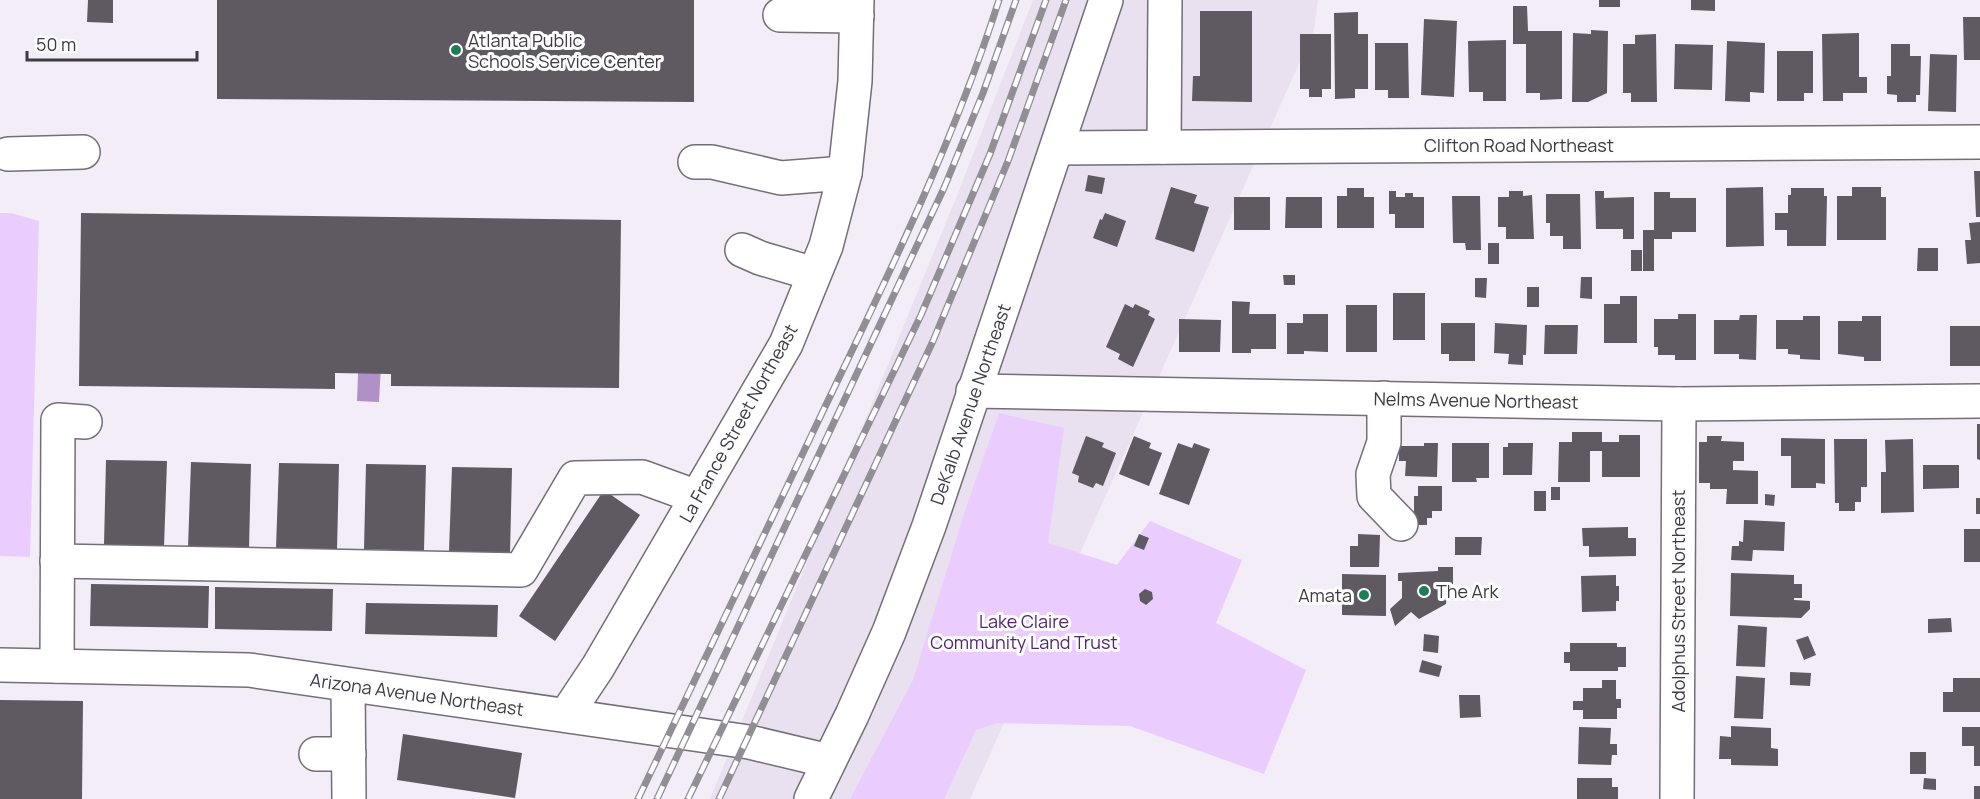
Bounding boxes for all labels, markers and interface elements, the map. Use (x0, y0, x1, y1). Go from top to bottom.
scale bar (27, 24, 196, 62)
place label: Atlanta Public Schools Service Center (468, 28, 662, 73)
text: 50 m (36, 32, 76, 56)
marker: Atlanta Public Schools Service Center (449, 43, 463, 57)
street label: Clifton Road Northeast (1424, 133, 1614, 157)
street label: DeKalb Avenue Northeast (924, 300, 1016, 508)
street label: La France Street Northeast (673, 320, 803, 526)
street label: Nelms Avenue Northeast (1373, 386, 1579, 414)
street label: Adolphus Street Northeast (1666, 490, 1690, 712)
place label: The Ark (1436, 579, 1499, 603)
place label: Amata (1298, 583, 1352, 607)
marker: The Ark (1417, 584, 1431, 598)
marker: Amata (1357, 588, 1371, 602)
park label: Lake Claire Community Land Trust (930, 609, 1118, 654)
street label: Arizona Avenue Northeast (309, 667, 525, 721)

